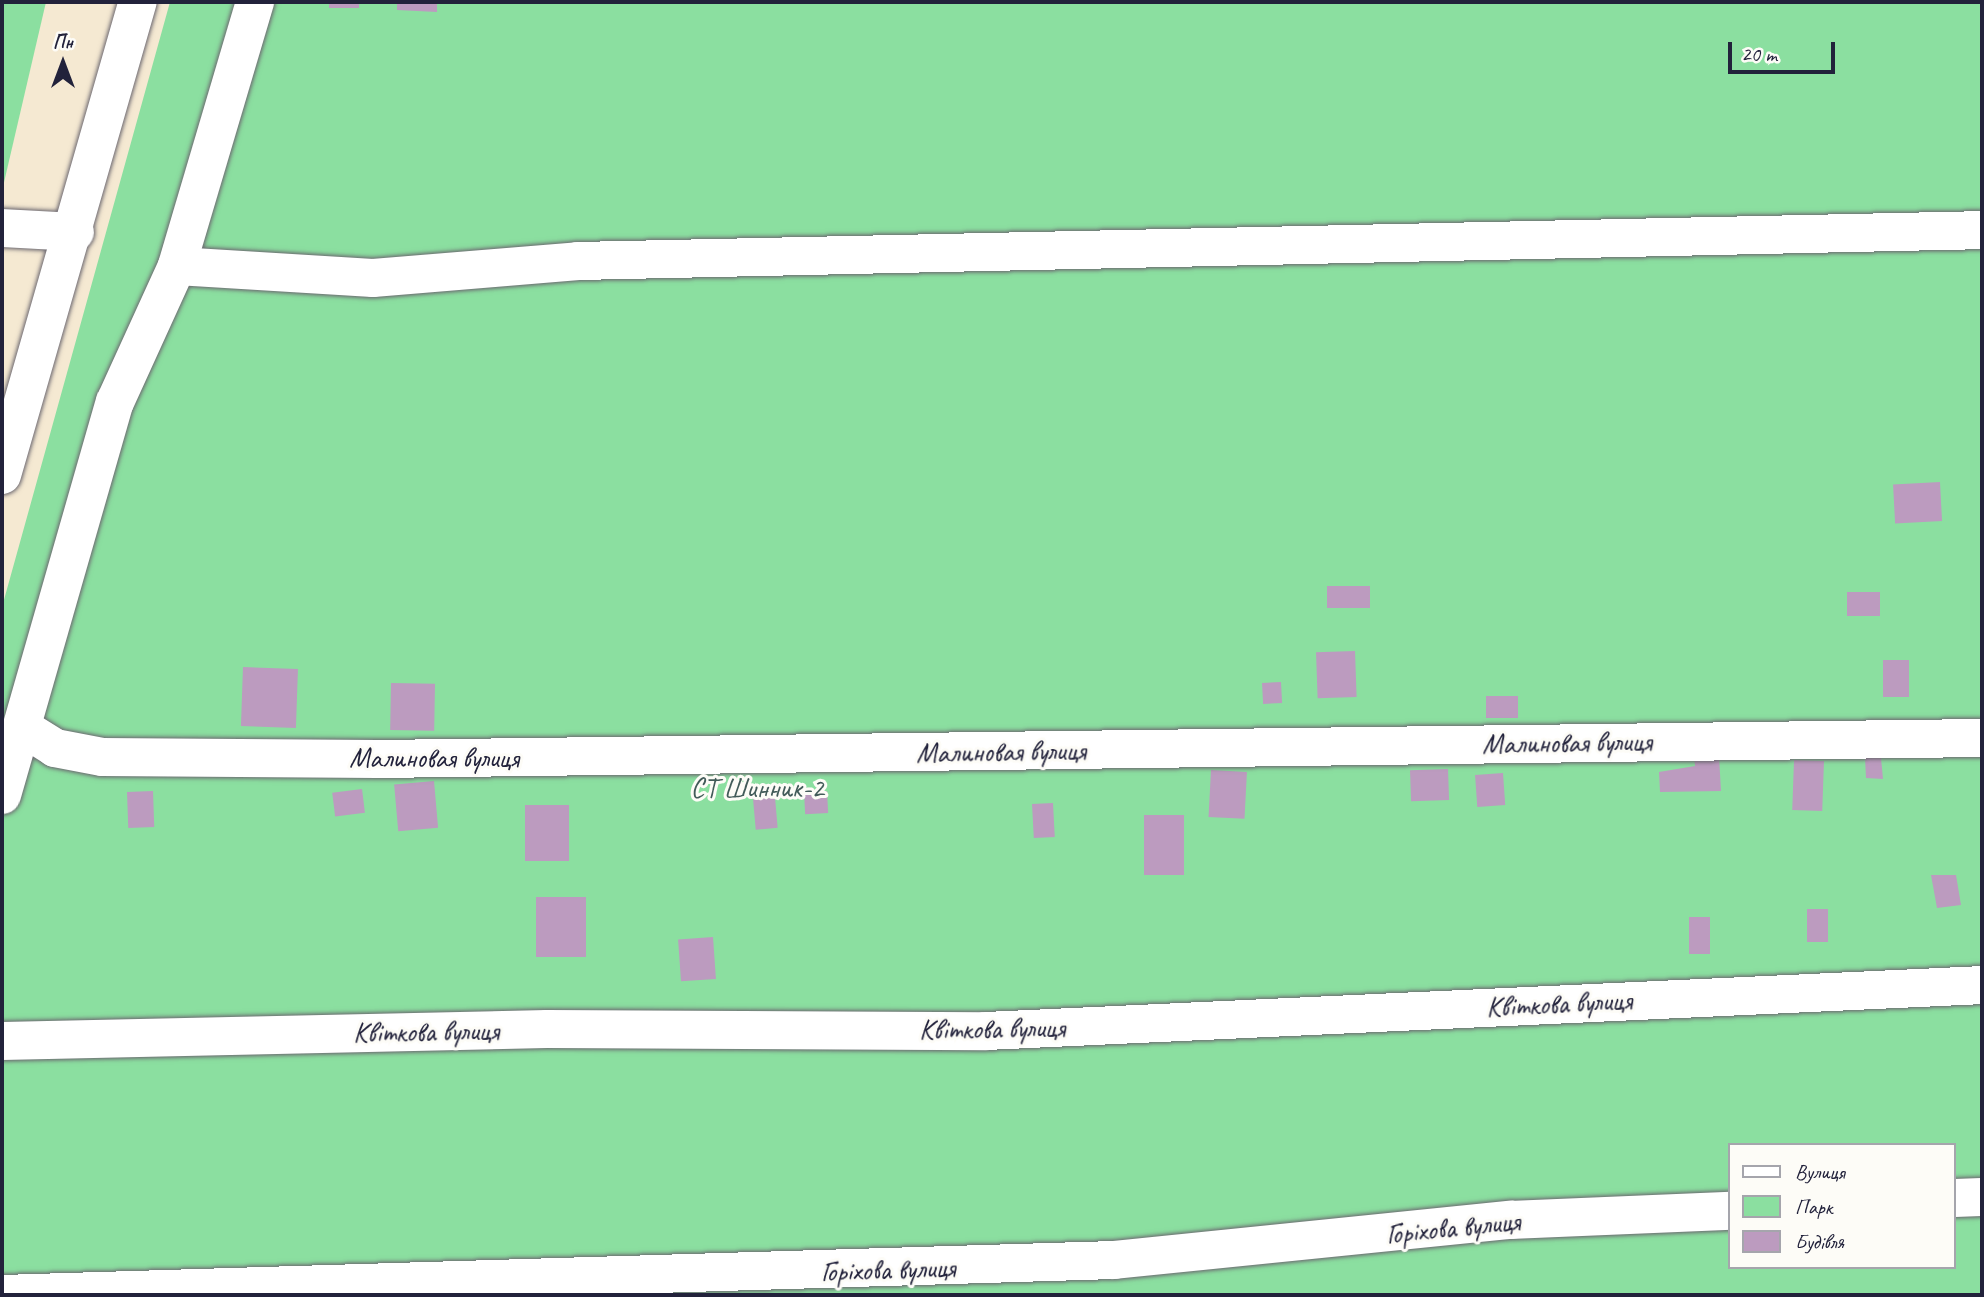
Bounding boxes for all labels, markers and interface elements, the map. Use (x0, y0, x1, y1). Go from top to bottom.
north arrow (28, 28, 98, 98)
scale bar (1732, 28, 1839, 72)
text: Пн (53, 30, 73, 54)
text: 20 m (1741, 41, 1777, 67)
street label: Малиновая вулиця (1481, 725, 1653, 761)
street label: Малиновая вулиця (915, 734, 1087, 770)
street label: Малиновая вулиця (348, 741, 520, 775)
park label: СТ Шинник-2 (690, 771, 824, 805)
street label: Квіткова вулиця (1484, 983, 1634, 1025)
street label: Квіткова вулиця (918, 1011, 1066, 1047)
street label: Квіткова вулиця (352, 1014, 500, 1050)
legend (1728, 1143, 1956, 1269)
text: Вулиця (1795, 1159, 1845, 1185)
text: Парк (1795, 1194, 1832, 1220)
street label: Горіхова вулиця (1384, 1204, 1522, 1252)
text: Будівля (1795, 1229, 1844, 1255)
street label: Горіхова вулиця (820, 1251, 956, 1289)

